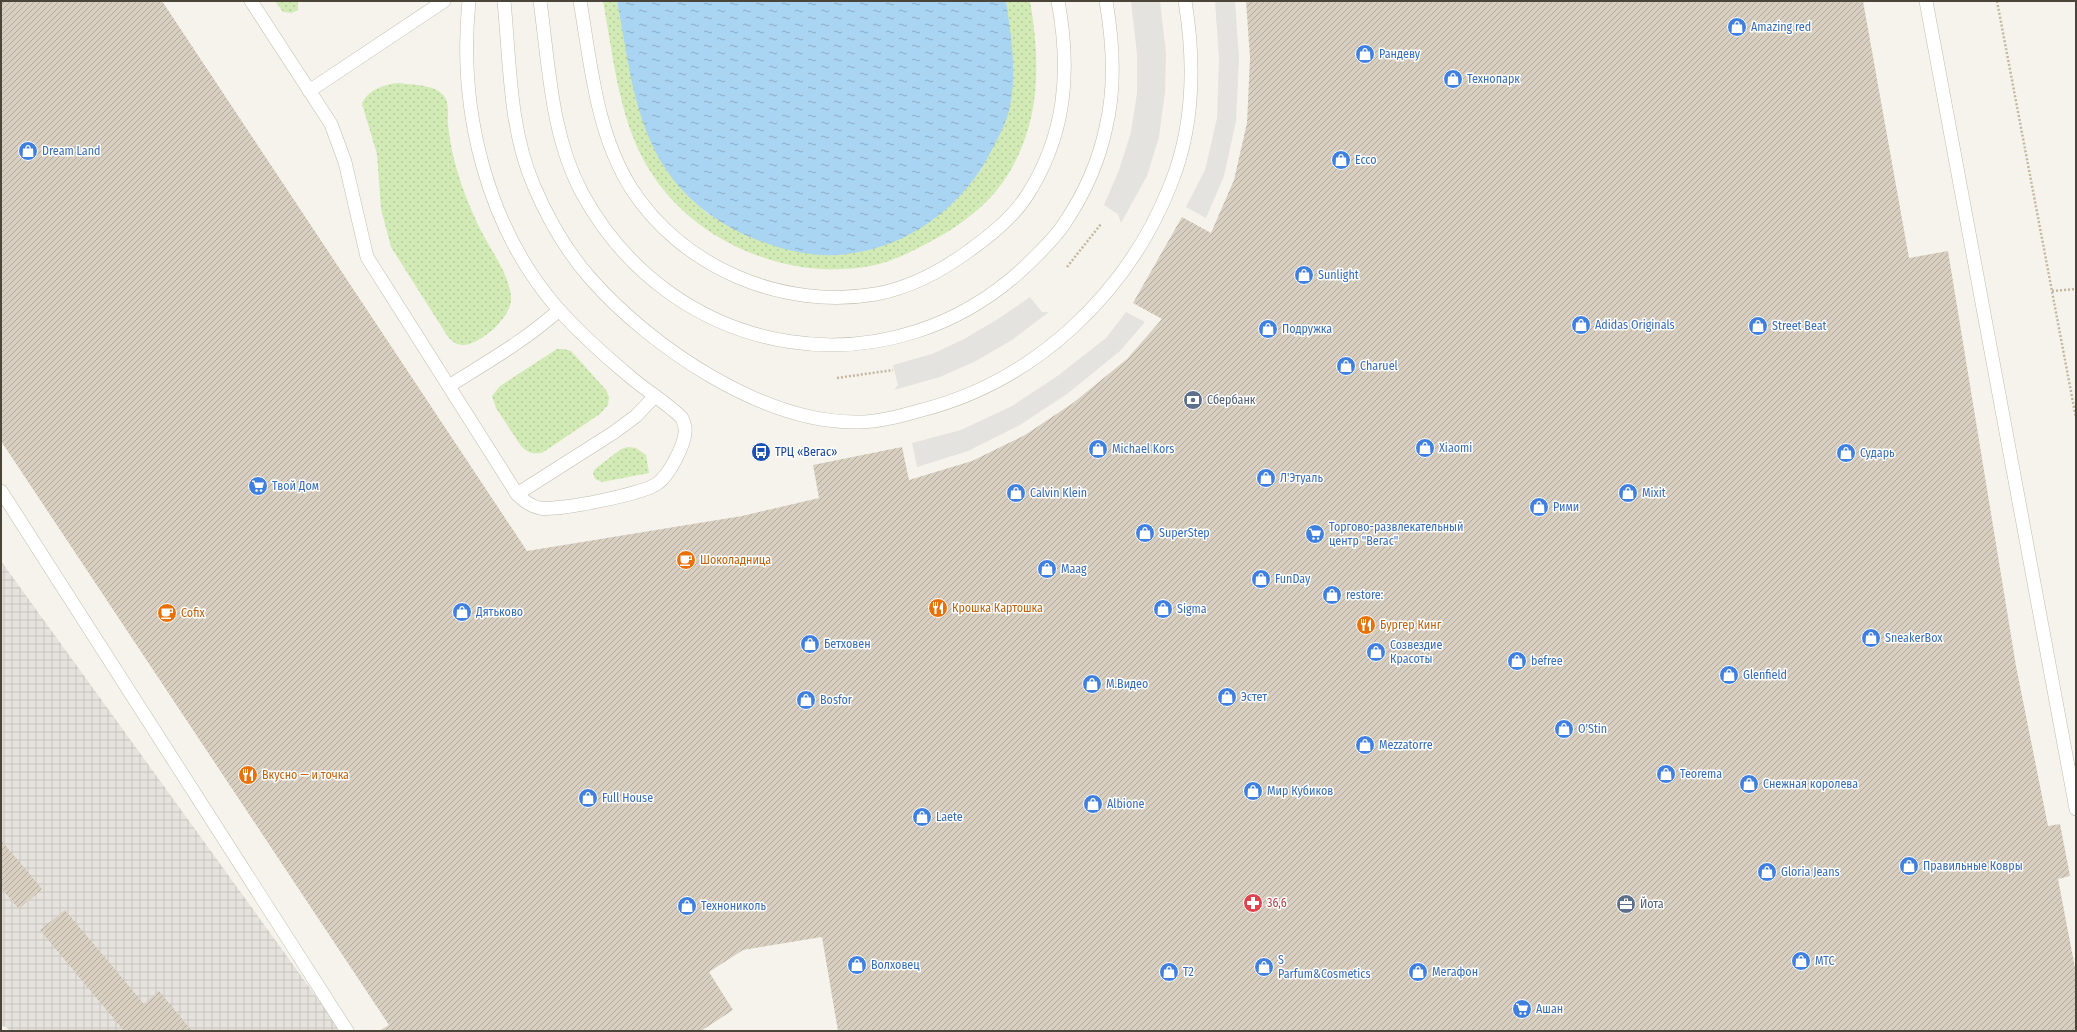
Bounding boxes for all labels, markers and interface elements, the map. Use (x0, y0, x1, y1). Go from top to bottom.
shop icon: Amazing red (1726, 16, 1748, 38)
place label: Amazing red (1751, 20, 1811, 34)
shop icon: Рандеву (1354, 43, 1376, 65)
place label: Рандеву (1379, 47, 1421, 61)
shop icon: Технопарк (1442, 68, 1464, 90)
place label: Технопарк (1467, 72, 1520, 86)
shop icon: Dream Land (17, 140, 39, 162)
place label: Dream Land (42, 144, 100, 158)
shop icon: Ecco (1330, 149, 1352, 171)
place label: Ecco (1355, 153, 1377, 167)
shop icon: Sunlight (1293, 264, 1315, 286)
place label: Sunlight (1318, 268, 1359, 282)
shop icon: Adidas Originals (1570, 314, 1592, 336)
shop icon: Street Beat (1747, 315, 1769, 337)
shop icon: Подружка (1257, 318, 1279, 340)
place label: Adidas Originals (1595, 318, 1675, 332)
place label: Street Beat (1772, 319, 1827, 333)
place label: Подружка (1282, 322, 1332, 336)
shop icon: Charuel (1335, 355, 1357, 377)
place label: Charuel (1360, 359, 1398, 373)
bank icon: Сбербанк (1182, 389, 1204, 411)
place label: Сбербанк (1207, 393, 1256, 407)
shop icon: Xiaomi (1414, 437, 1436, 459)
shop icon: Michael Kors (1087, 438, 1109, 460)
bus stop icon: ТРЦ «Вегас» (750, 441, 772, 463)
place label: Xiaomi (1439, 441, 1472, 455)
place label: Michael Kors (1112, 442, 1174, 456)
shop icon: Сударь (1835, 442, 1857, 464)
place label: ТРЦ «Вегас» (775, 445, 837, 459)
place label: Сударь (1860, 446, 1895, 460)
shop icon: Л'Этуаль (1255, 467, 1277, 489)
place label: Л'Этуаль (1280, 471, 1323, 485)
supermarket icon: Твой Дом (247, 475, 269, 497)
place label: Твой Дом (272, 479, 319, 493)
shop icon: Calvin Klein (1005, 482, 1027, 504)
shop icon: Mixit (1617, 482, 1639, 504)
place label: Calvin Klein (1030, 486, 1087, 500)
place label: Mixit (1642, 486, 1666, 500)
shop icon: Рими (1528, 496, 1550, 518)
place label: Рими (1553, 500, 1579, 514)
place label: Торгово-развлекательный центр "Вегас" (1329, 520, 1464, 548)
shop icon: SuperStep (1134, 522, 1156, 544)
supermarket icon: Торгово-развлекательный центр "Вегас" (1304, 523, 1326, 545)
place label: SuperStep (1159, 526, 1210, 540)
cafe icon: Шоколадница (675, 549, 697, 571)
place label: Шоколадница (700, 553, 771, 567)
shop icon: Maag (1036, 558, 1058, 580)
place label: Maag (1061, 562, 1087, 576)
shop icon: FunDay (1250, 568, 1272, 590)
place label: FunDay (1275, 572, 1311, 586)
shop icon: restore: (1321, 584, 1343, 606)
place label: restore: (1346, 588, 1384, 602)
restaurant icon: Крошка Картошка (927, 597, 949, 619)
shop icon: Sigma (1152, 598, 1174, 620)
shop icon: Дятьково (451, 601, 473, 623)
place label: Крошка Картошка (952, 601, 1043, 615)
cafe icon: Cofix (156, 602, 178, 624)
place label: Sigma (1177, 602, 1207, 616)
place label: Дятьково (475, 605, 523, 619)
place label: Cofix (181, 606, 205, 620)
restaurant icon: Бургер Кинг (1355, 614, 1377, 636)
place label: Бургер Кинг (1380, 618, 1442, 632)
shop icon: SneakerBox (1860, 627, 1882, 649)
place label: SneakerBox (1885, 631, 1943, 645)
shop icon: Бетховен (799, 633, 821, 655)
place label: Бетховен (824, 637, 871, 651)
place label: Созвездие Красоты (1390, 638, 1443, 666)
shop icon: Созвездие Красоты (1365, 641, 1387, 663)
shop icon: befree (1506, 650, 1528, 672)
place label: befree (1531, 654, 1563, 668)
shop icon: Glenfield (1718, 664, 1740, 686)
place label: Glenfield (1743, 668, 1787, 682)
shop icon: М.Видео (1081, 673, 1103, 695)
place label: М.Видео (1106, 677, 1148, 691)
shop icon: Эстет (1216, 686, 1238, 708)
shop icon: Bosfor (795, 689, 817, 711)
place label: Эстет (1241, 690, 1267, 704)
place label: Bosfor (820, 693, 853, 707)
shop icon: O'Stin (1553, 718, 1575, 740)
place label: O'Stin (1578, 722, 1607, 736)
shop icon: Mezzatorre (1354, 734, 1376, 756)
place label: Mezzatorre (1379, 738, 1433, 752)
shop icon: Teorema (1655, 763, 1677, 785)
restaurant icon: Вкусно — и точка (237, 764, 259, 786)
place label: Teorema (1680, 767, 1722, 781)
place label: Вкусно — и точка (262, 768, 349, 782)
shop icon: Снежная королева (1738, 773, 1760, 795)
place label: Снежная королева (1763, 777, 1858, 791)
shop icon: Мир Кубиков (1242, 780, 1264, 802)
place label: Мир Кубиков (1267, 784, 1333, 798)
shop icon: Full House (577, 787, 599, 809)
place label: Full House (602, 791, 653, 805)
shop icon: Albione (1082, 793, 1104, 815)
place label: Albione (1107, 797, 1145, 811)
shop icon: Laete (911, 806, 933, 828)
place label: Laete (936, 810, 963, 824)
shop icon: Правильные Ковры (1898, 855, 1920, 877)
place label: Правильные Ковры (1923, 859, 2023, 873)
shop icon: Gloria Jeans (1756, 861, 1778, 883)
place label: Gloria Jeans (1781, 865, 1840, 879)
pharmacy icon: 36,6 (1242, 892, 1264, 914)
office icon: Йота (1615, 893, 1637, 915)
shop icon: Технониколь (676, 895, 698, 917)
place label: 36,6 (1267, 896, 1287, 910)
place label: Йота (1640, 896, 1664, 911)
place label: Технониколь (701, 899, 766, 913)
shop icon: МТС (1790, 950, 1812, 972)
place label: S Parfum&Cosmetics (1278, 953, 1371, 981)
shop icon: Волховец (846, 954, 868, 976)
place label: МТС (1815, 954, 1835, 968)
shop icon: S Parfum&Cosmetics (1253, 956, 1275, 978)
place label: Волховец (871, 958, 920, 972)
shop icon: T2 (1158, 961, 1180, 983)
shop icon: Мегафон (1407, 961, 1429, 983)
place label: T2 (1183, 965, 1194, 979)
place label: Мегафон (1432, 965, 1478, 979)
supermarket icon: Ашан (1511, 998, 1533, 1020)
place label: Ашан (1536, 1002, 1563, 1016)

